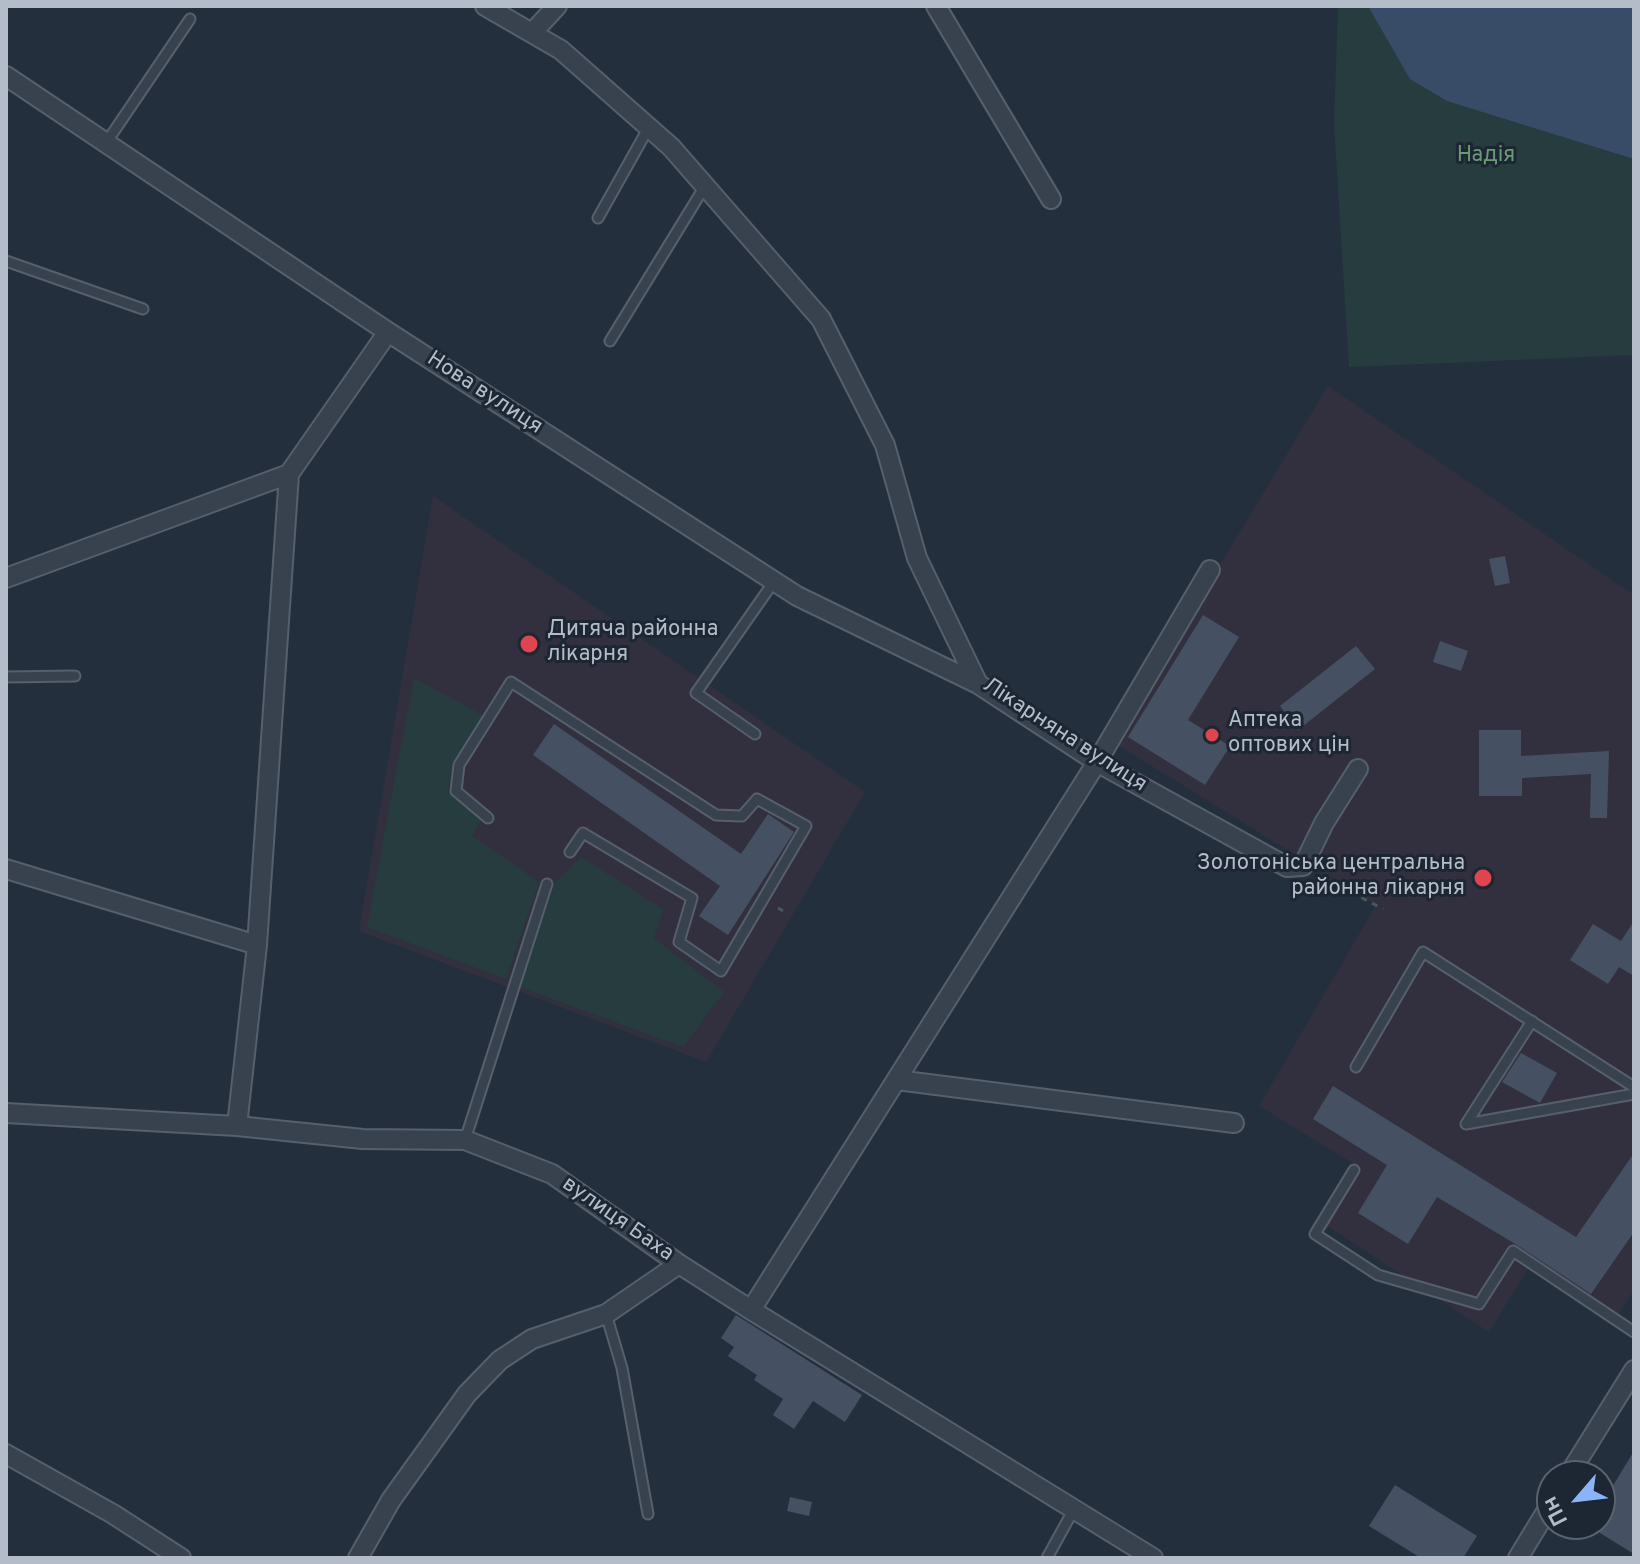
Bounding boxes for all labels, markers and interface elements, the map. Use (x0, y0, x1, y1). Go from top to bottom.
park label: Надія (1457, 144, 1515, 170)
street label: Нова вулиця (421, 347, 547, 441)
place label: Дитяча районна лікарня (547, 618, 718, 670)
marker: Дитяча районна лікарня (518, 633, 540, 655)
street label: Лікарняна вулиця (977, 673, 1151, 799)
place label: Аптека оптових цін (1228, 709, 1350, 760)
marker: Аптека оптових цін (1203, 726, 1221, 744)
place label: Золотоніська центральна районна лікарня (1197, 852, 1465, 904)
marker: Золотоніська центральна районна лікарня (1472, 867, 1494, 889)
street label: вулиця Баха (556, 1172, 678, 1268)
north arrow (1536, 1460, 1616, 1540)
text: Пн (1537, 1491, 1575, 1530)

